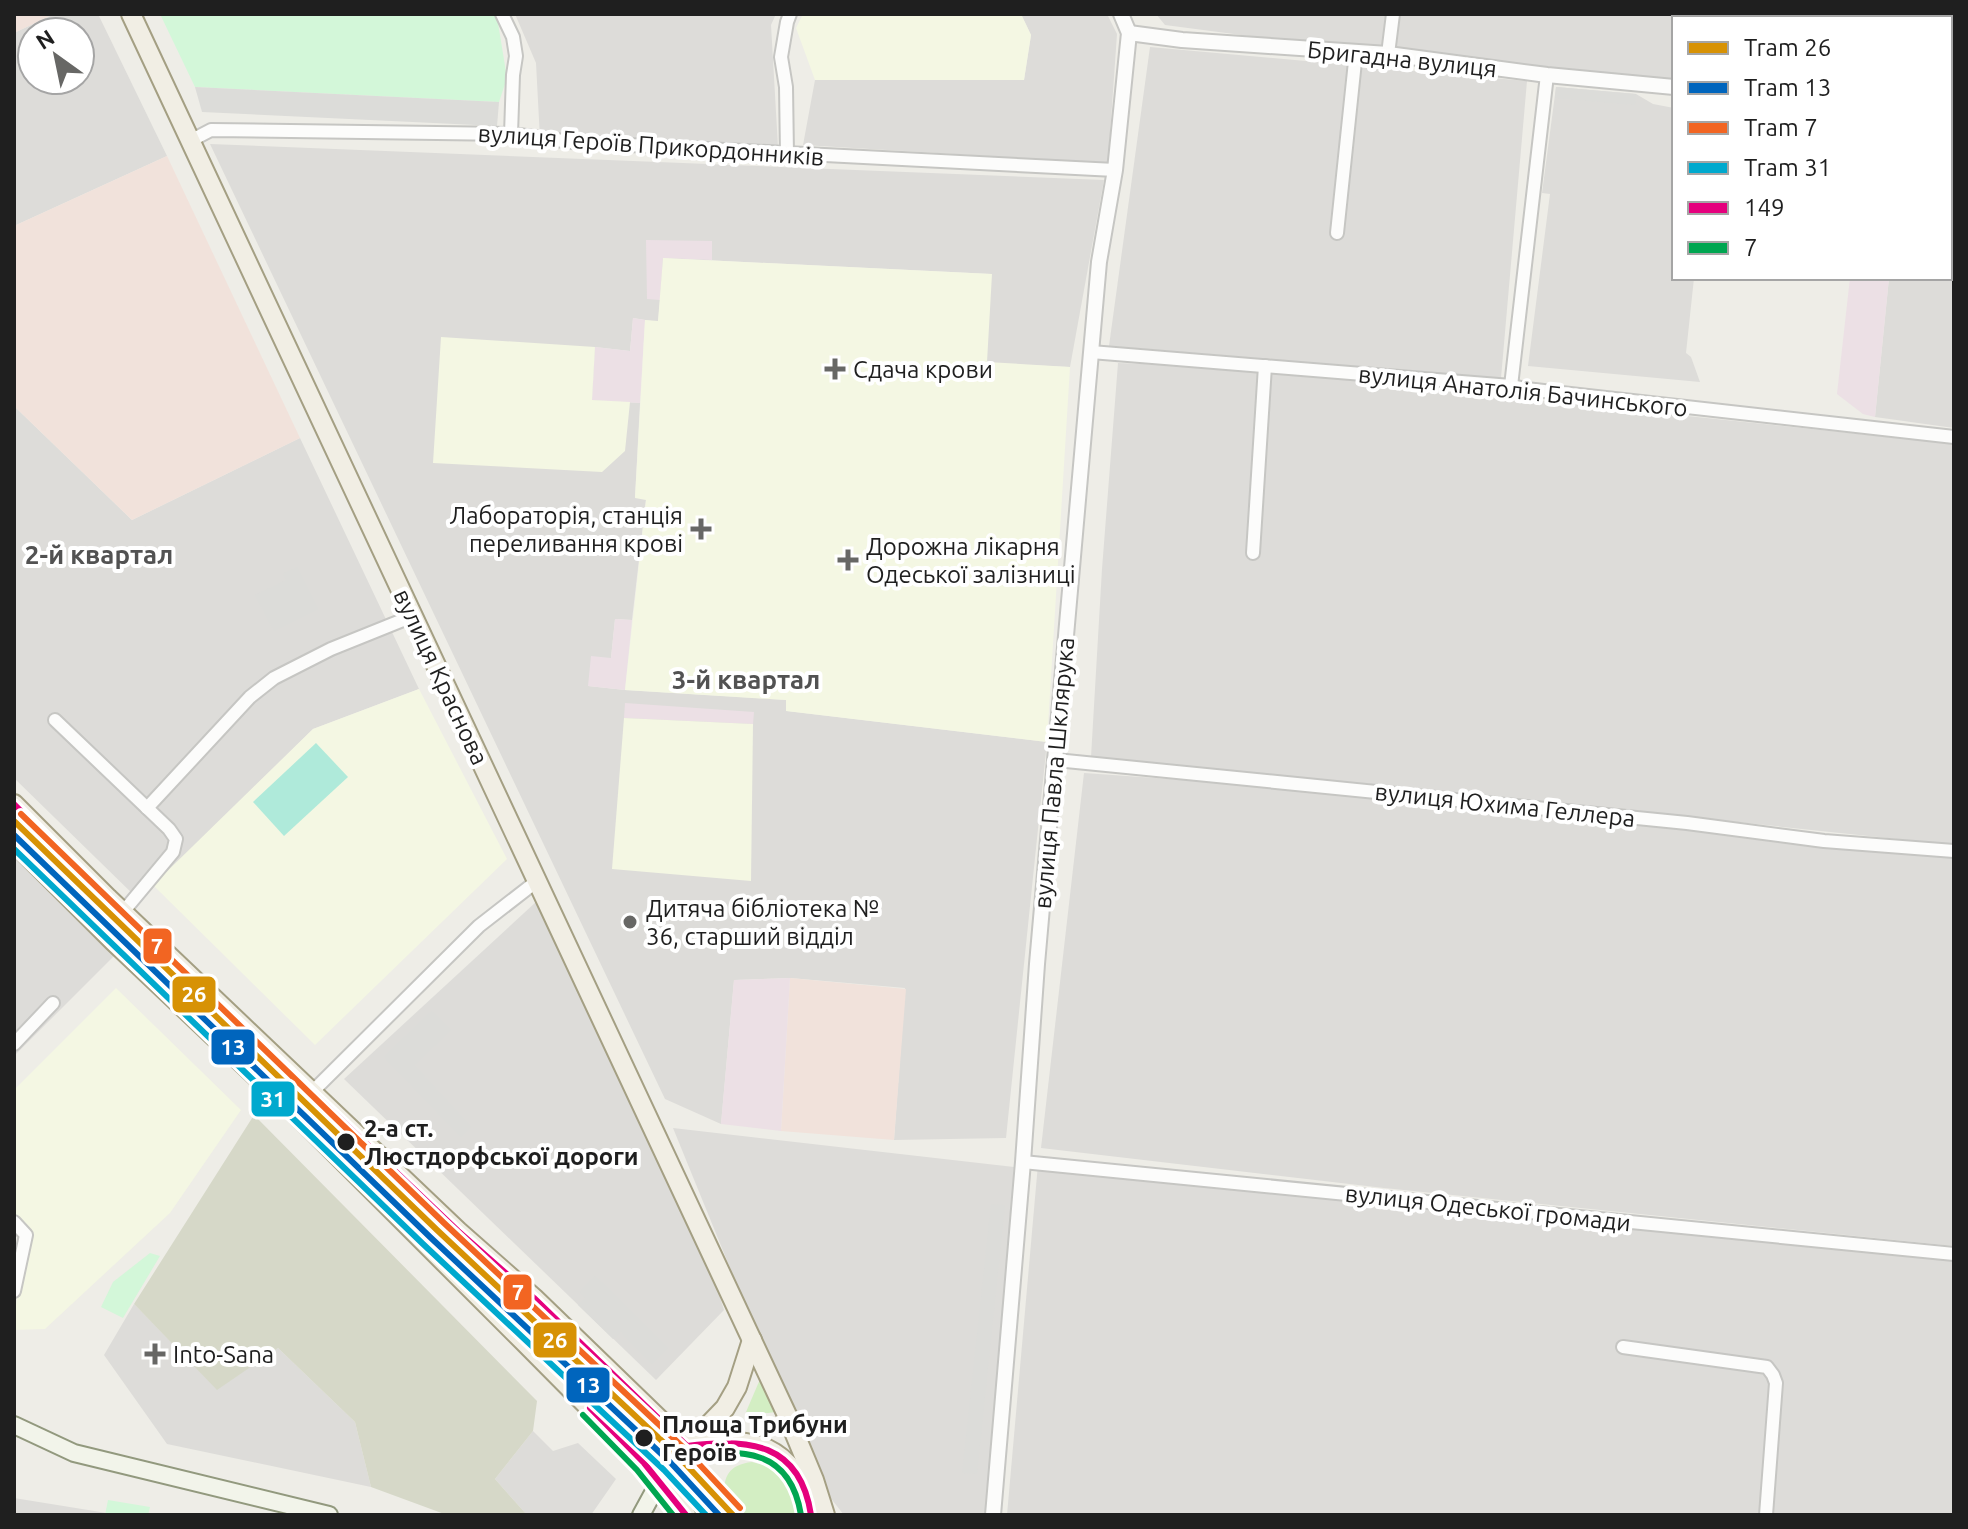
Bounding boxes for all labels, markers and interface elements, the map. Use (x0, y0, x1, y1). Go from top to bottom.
north arrow (16, 16, 96, 96)
legend (1672, 16, 1952, 280)
text: N (31, 24, 59, 54)
text: Tram 26 (1744, 34, 1831, 61)
street label: Бригадна вулиця (1306, 36, 1498, 82)
text: Tram 13 (1744, 74, 1831, 101)
text: Tram 7 (1744, 114, 1818, 141)
street label: вулиця Героїв Прикордонників (477, 119, 825, 171)
text: Tram 31 (1744, 154, 1831, 181)
text: 149 (1744, 194, 1785, 221)
text: 7 (1744, 234, 1758, 261)
place label: Сдача крови (853, 356, 993, 383)
marker: Сдача крови (824, 358, 846, 380)
street label: вулиця Анатолія Бачинського (1357, 360, 1689, 422)
place label: Лабораторія, станція переливання крові (450, 502, 683, 557)
marker: Лабораторія, станція переливання крові (690, 518, 712, 540)
place label: Дорожна лікарня Одеської залізниці (866, 533, 1076, 588)
district label: 2-й квартал (25, 540, 173, 569)
marker: Дорожна лікарня Одеської залізниці (837, 549, 859, 571)
street label: вулиця Краснова (388, 585, 494, 769)
street label: вулиця Павла Шклярука (1029, 636, 1079, 910)
district label: 3-й квартал (672, 665, 820, 694)
street label: вулиця Юхима Геллера (1373, 778, 1637, 832)
place label: Дитяча бібліотека № 36, старший відділ (646, 895, 879, 950)
marker: Дитяча бібліотека № 36, старший відділ (621, 913, 639, 931)
line badge: 7 (142, 927, 173, 965)
text: 7 (151, 933, 163, 958)
line badge: 26 (171, 975, 217, 1014)
text: 26 (182, 981, 206, 1006)
line badge: 13 (210, 1028, 256, 1066)
text: 13 (221, 1034, 245, 1059)
line badge: 31 (250, 1080, 296, 1118)
text: 31 (261, 1086, 285, 1111)
place label: 2-а ст. Люстдорфської дороги (364, 1115, 639, 1170)
marker: 2-а ст. Люстдорфської дороги (335, 1131, 357, 1153)
street label: вулиця Одеської громади (1344, 1180, 1632, 1236)
line badge: 7 (502, 1273, 533, 1311)
text: 7 (512, 1279, 524, 1304)
line badge: 26 (532, 1321, 578, 1359)
text: 26 (543, 1327, 567, 1352)
place label: Into-Sana (173, 1341, 274, 1368)
marker: Into-Sana (144, 1343, 166, 1365)
line badge: 13 (565, 1366, 611, 1404)
text: 13 (576, 1372, 600, 1397)
place label: Площа Трибуни Героїв (662, 1411, 848, 1466)
marker: Площа Трибуни Героїв (633, 1427, 655, 1449)

